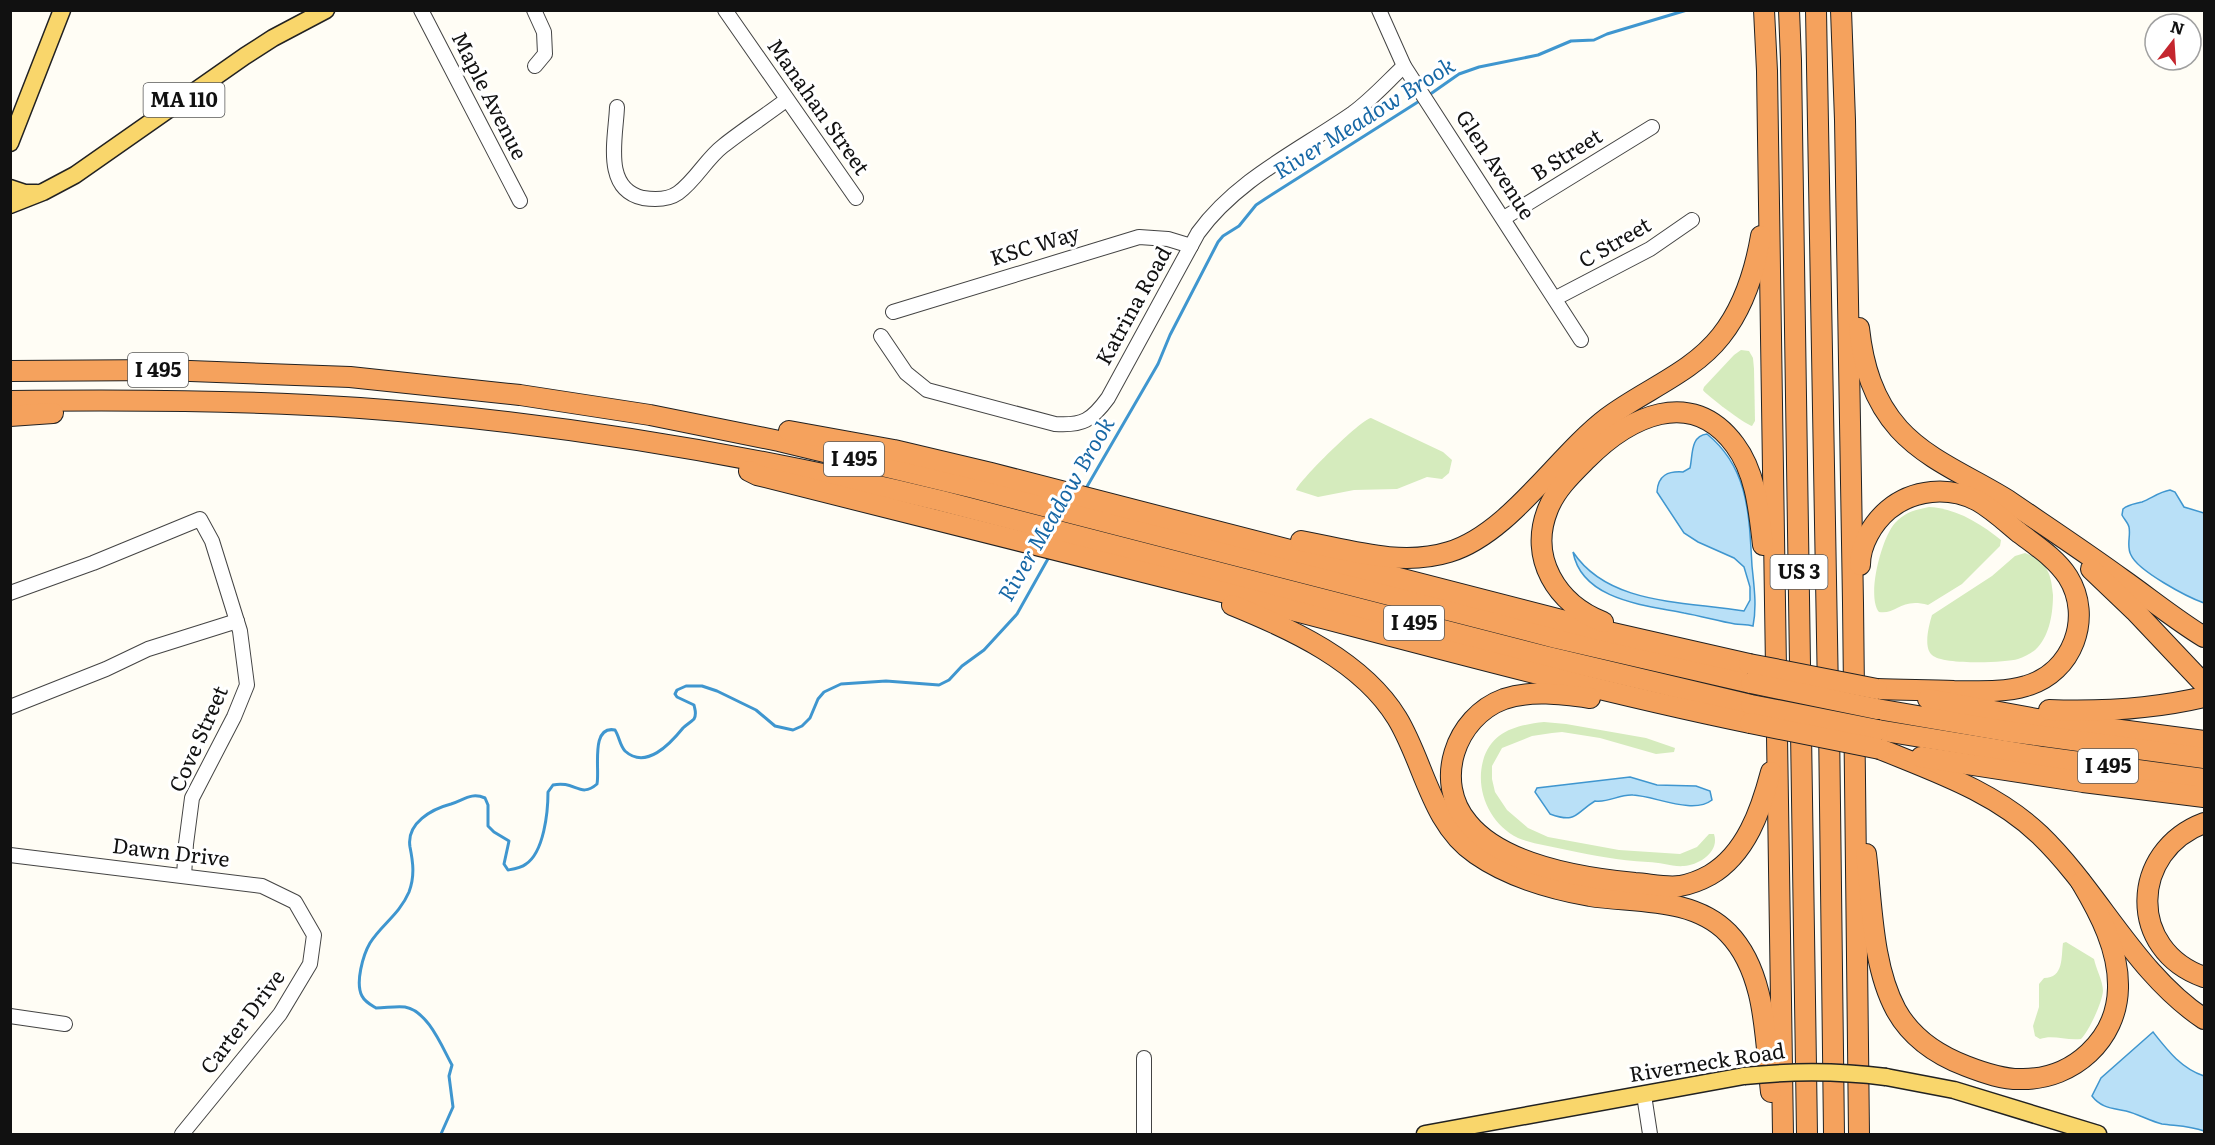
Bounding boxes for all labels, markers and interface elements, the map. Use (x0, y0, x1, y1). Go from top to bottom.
north arrow (2143, 12, 2203, 72)
text: N (2168, 13, 2188, 40)
street label: Maple Avenue (446, 25, 537, 164)
street label: Manahan Street (761, 31, 879, 180)
water label: River Meadow Brook (1266, 47, 1460, 186)
road number: MA 110 (144, 83, 225, 117)
street label: Glen Avenue (1450, 103, 1544, 225)
street label: B Street (1524, 119, 1607, 187)
street label: C Street (1572, 207, 1656, 274)
street label: KSC Way (986, 215, 1084, 272)
street label: Katrina Road (1086, 240, 1177, 370)
road number: I 495 (128, 353, 188, 387)
water label: River Meadow Brook (988, 410, 1121, 607)
road number: I 495 (824, 442, 884, 476)
road number: US 3 (1770, 555, 1828, 589)
road number: I 495 (1384, 606, 1444, 640)
street label: Cove Street (159, 679, 234, 796)
road number: I 495 (2078, 749, 2138, 783)
street label: Dawn Drive (111, 828, 232, 873)
street label: Carter Drive (191, 962, 291, 1079)
street label: Riverneck Road (1627, 1033, 1787, 1088)

